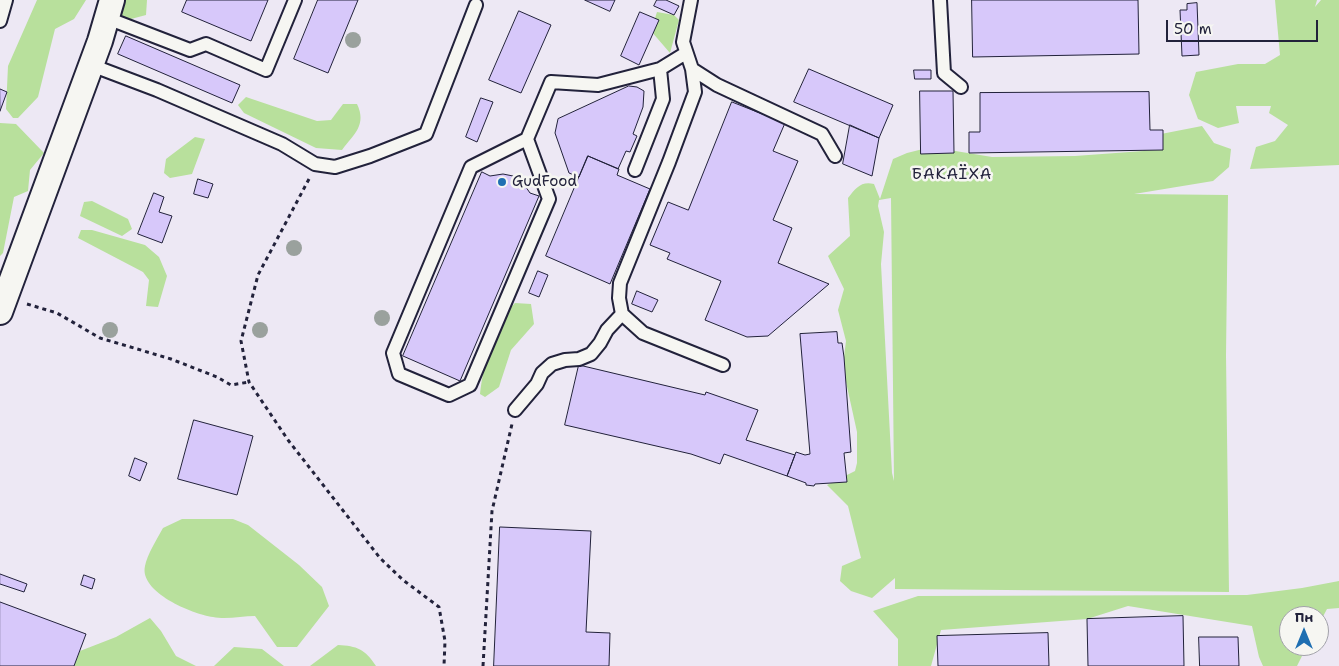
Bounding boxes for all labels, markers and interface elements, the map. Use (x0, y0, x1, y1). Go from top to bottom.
scale bar (1169, 10, 1322, 42)
text: 50 m (1174, 19, 1212, 39)
district label: БАКАЇХА (911, 165, 993, 185)
place label: GudFood (512, 173, 577, 191)
marker: GudFood (496, 176, 508, 188)
north arrow (1279, 606, 1329, 656)
text: Пн (1295, 608, 1313, 626)

